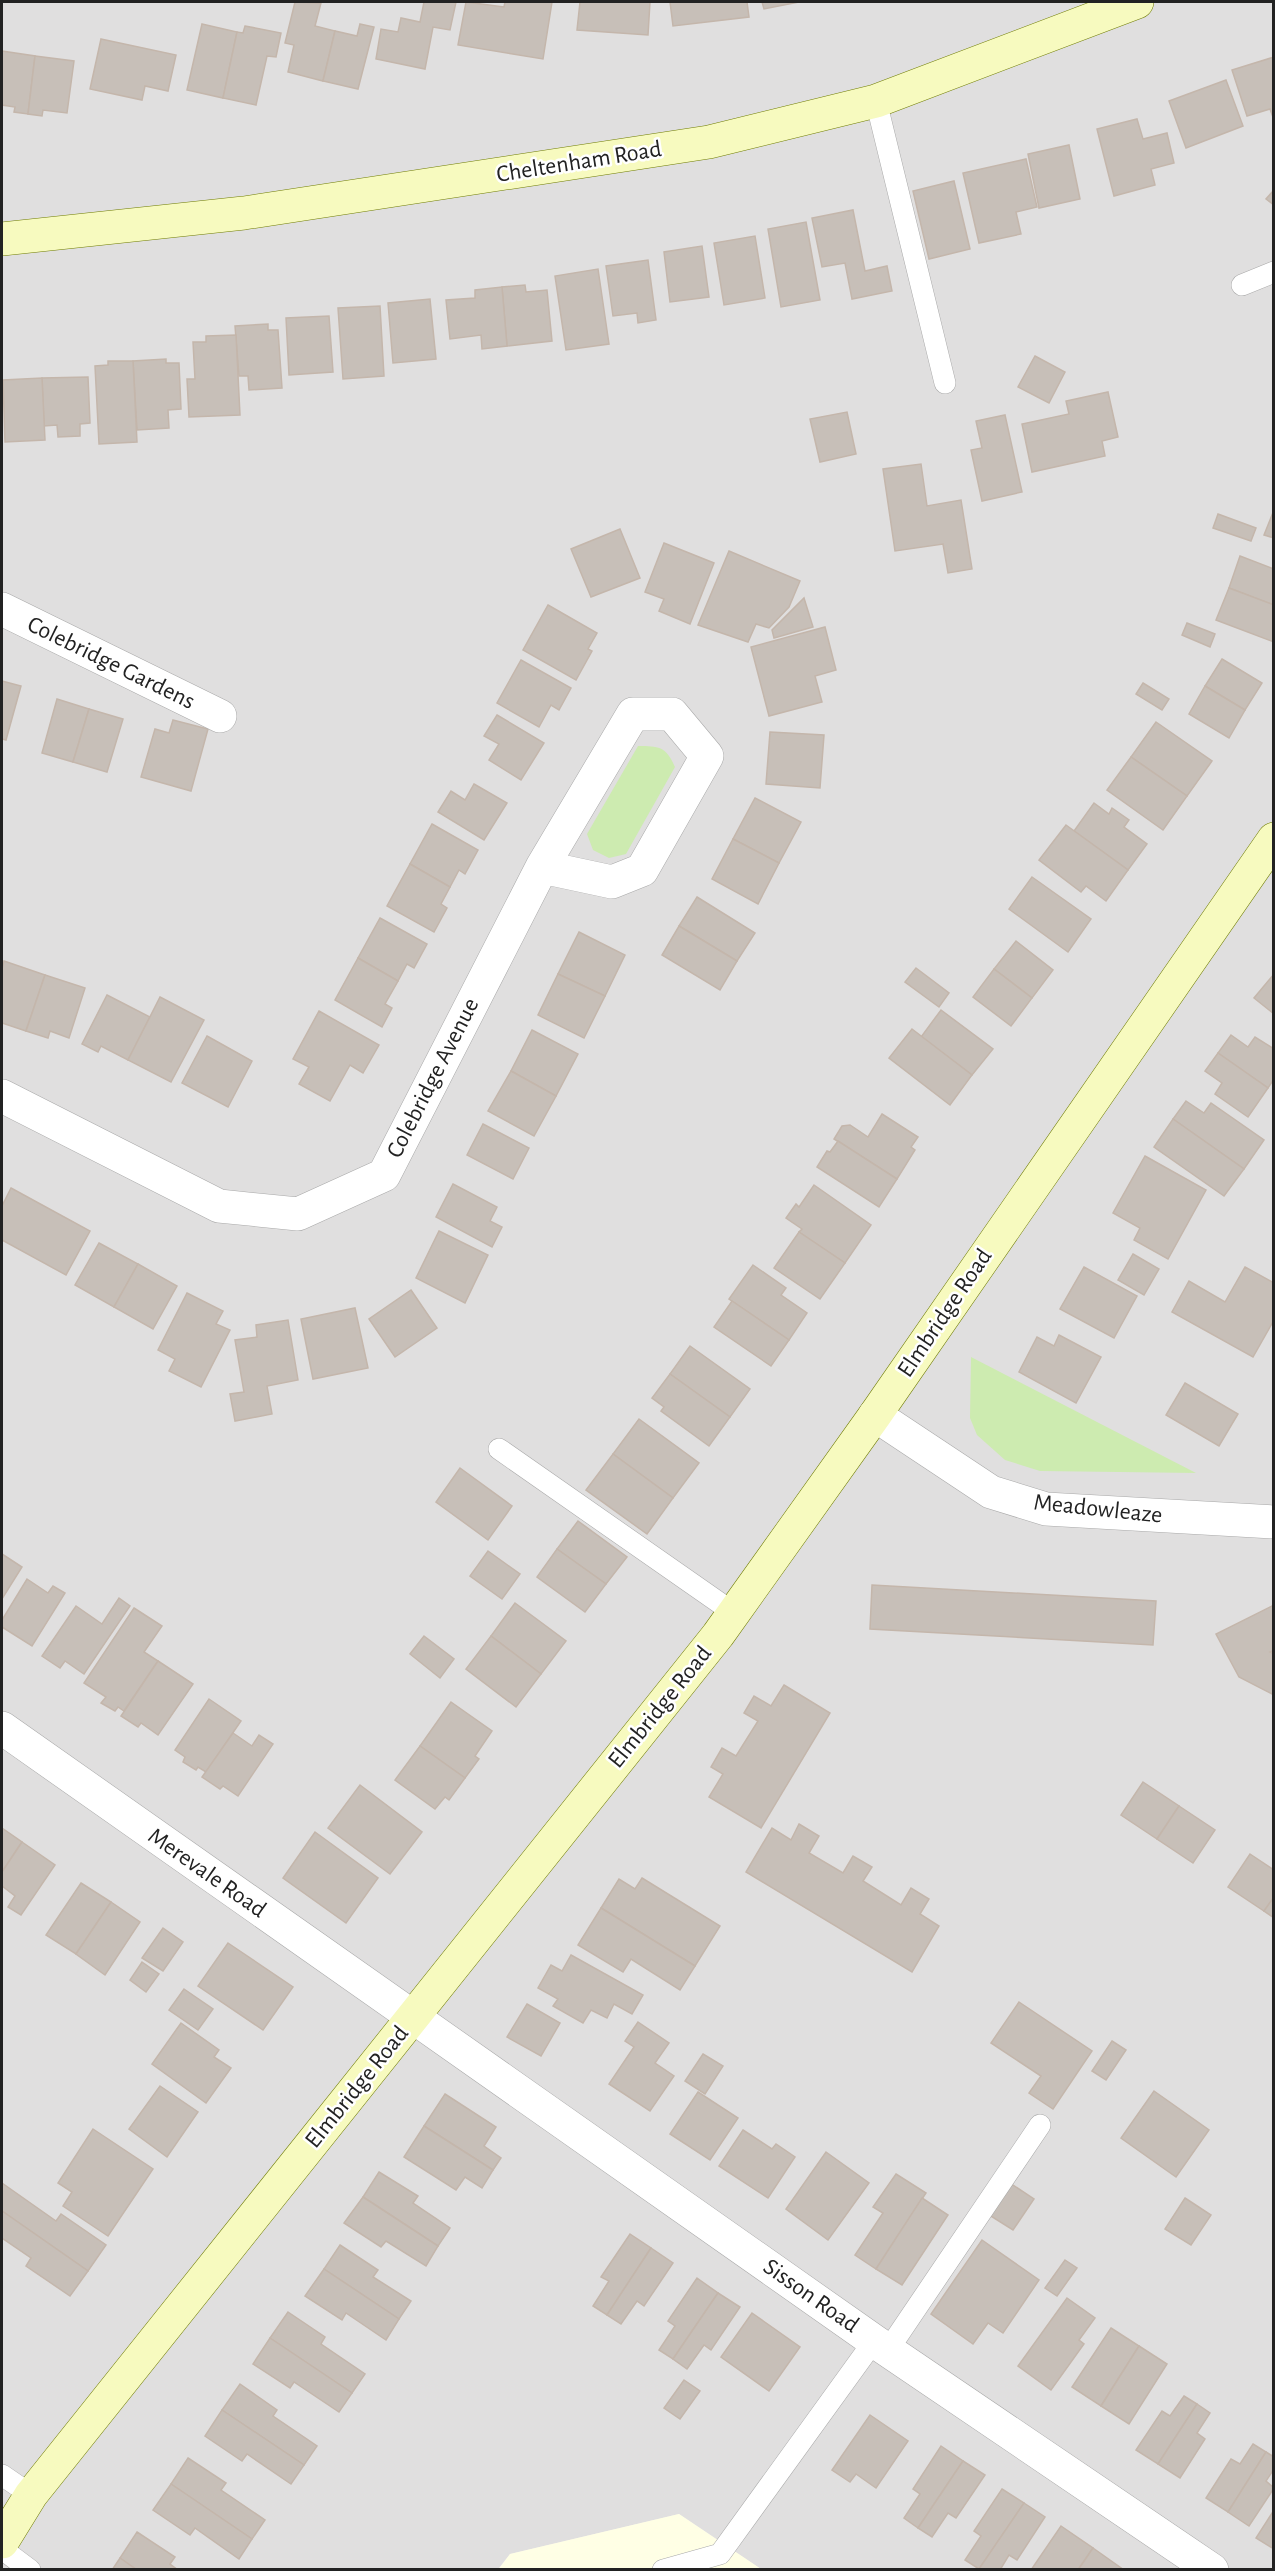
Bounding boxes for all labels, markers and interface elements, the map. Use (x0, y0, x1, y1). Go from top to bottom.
street label: Cheltenham Road (495, 137, 663, 187)
street label: Colebridge Gardens (23, 612, 199, 714)
street label: Colebridge Avenue (382, 994, 484, 1162)
street label: Elmbridge Road (893, 1244, 997, 1382)
street label: Meadowleaze (1032, 1490, 1164, 1528)
street label: Elmbridge Road (604, 1641, 716, 1773)
street label: Merevale Road (144, 1824, 270, 1922)
street label: Elmbridge Road (301, 2021, 413, 2153)
street label: Sisson Road (759, 2254, 863, 2338)

